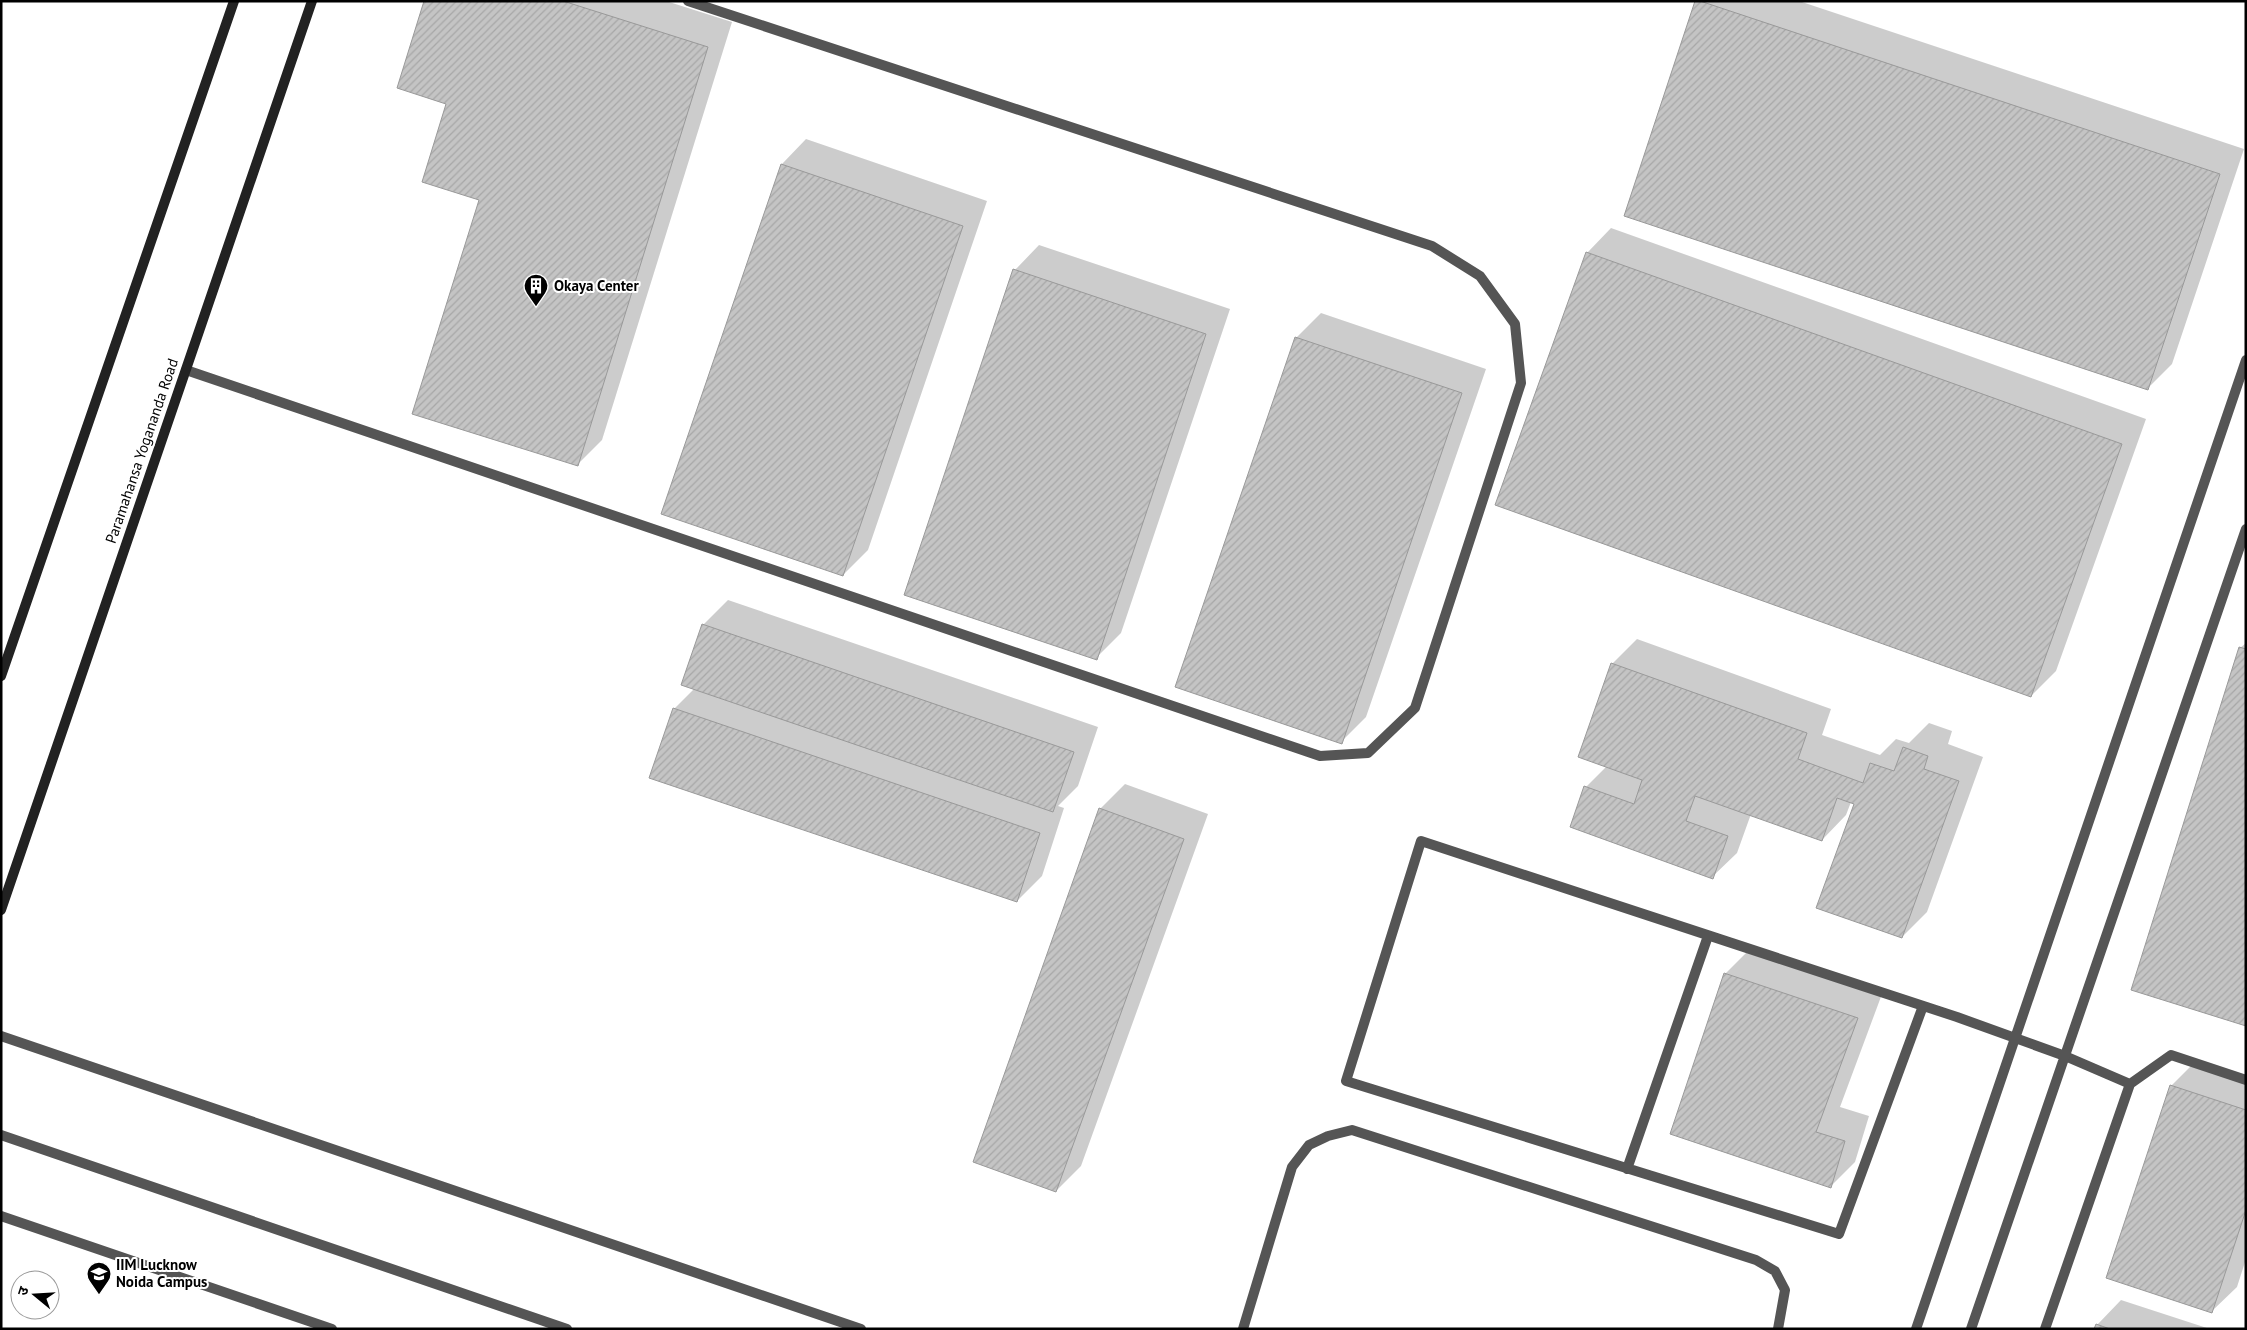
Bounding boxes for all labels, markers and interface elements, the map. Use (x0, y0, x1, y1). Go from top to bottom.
building icon: Okaya Center (523, 273, 549, 307)
place label: Okaya Center (554, 276, 639, 295)
street label: Paramahansa Yogananda Road (101, 356, 182, 546)
place label: IIM Lucknow Noida Campus (116, 1255, 207, 1291)
school or university icon: IIM Lucknow Noida Campus (86, 1261, 112, 1295)
north arrow (10, 1270, 60, 1320)
text: उ (13, 1284, 33, 1298)

